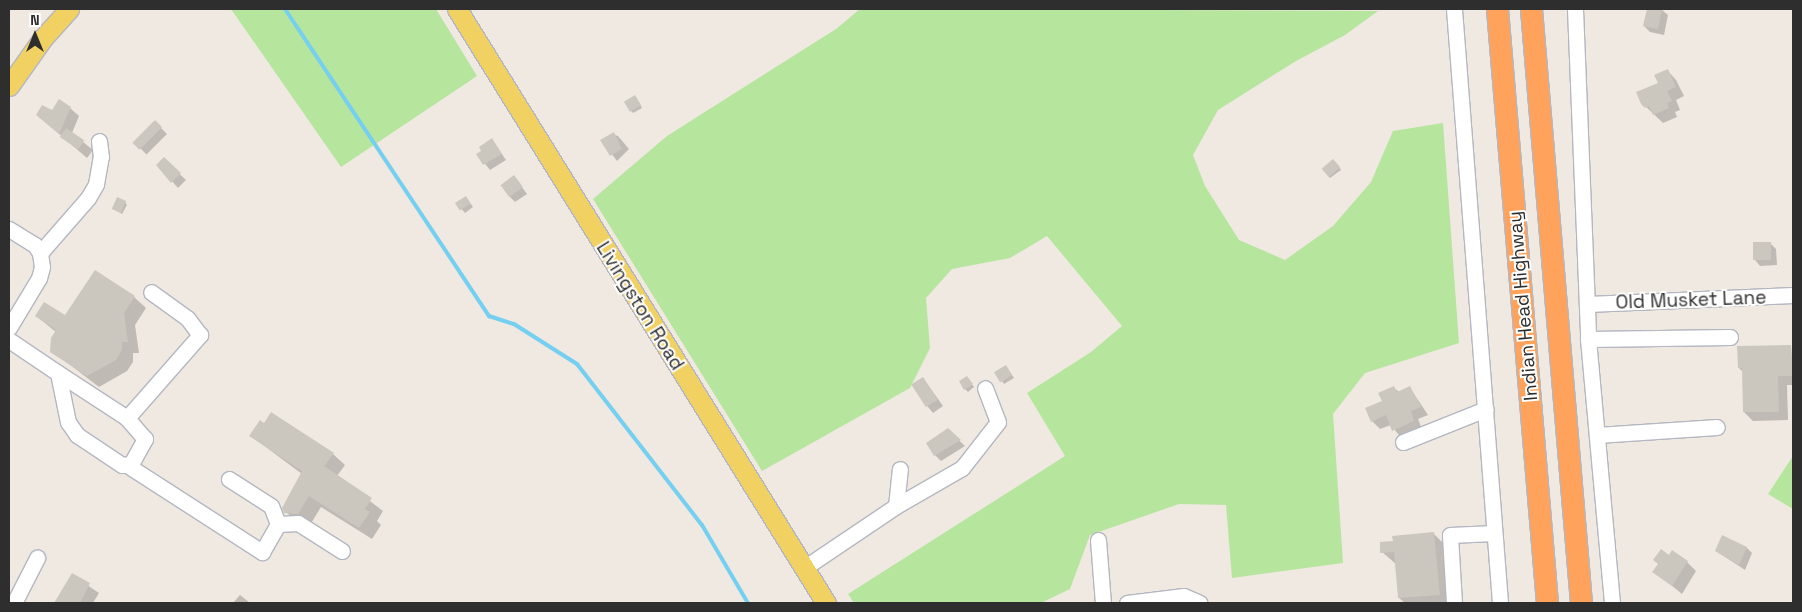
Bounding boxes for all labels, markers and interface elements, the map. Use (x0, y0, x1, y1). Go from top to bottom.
north arrow (10, 10, 60, 60)
text: N (30, 11, 40, 29)
street label: Indian Head Highway (1503, 210, 1543, 402)
street label: Livingston Road (591, 238, 689, 374)
street label: Old Musket Lane (1615, 286, 1767, 314)

